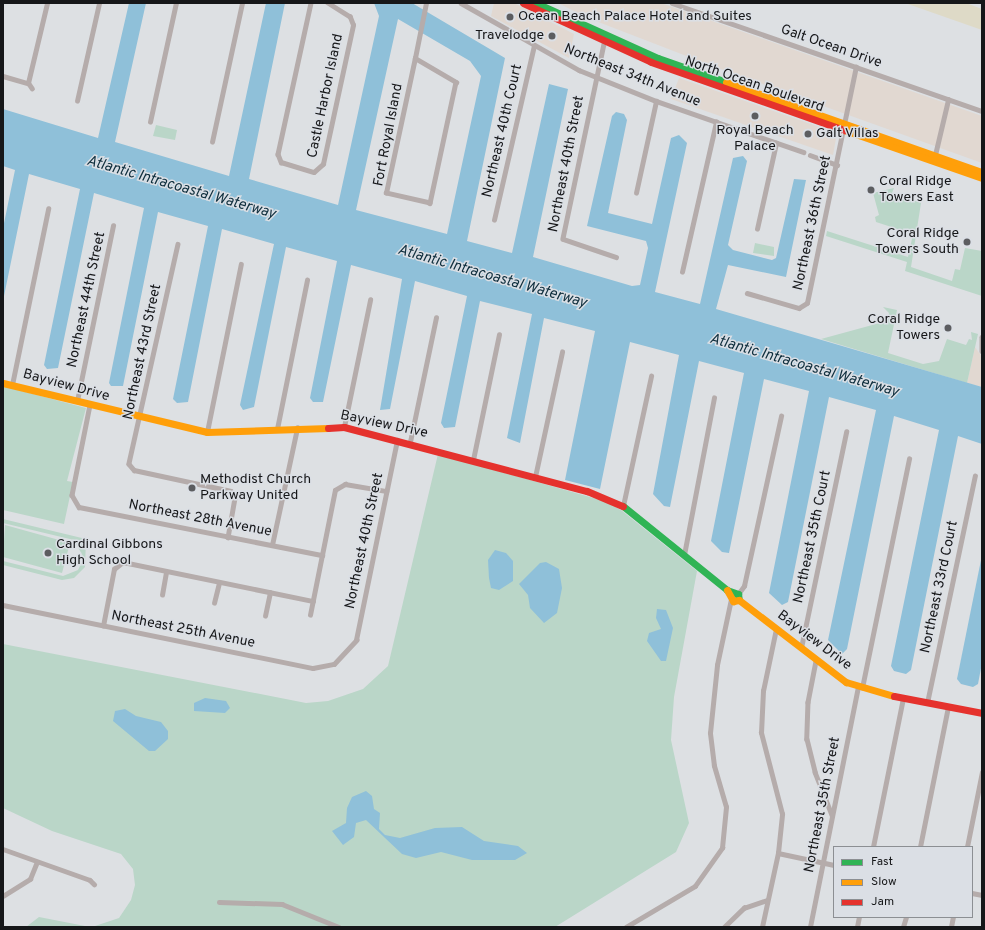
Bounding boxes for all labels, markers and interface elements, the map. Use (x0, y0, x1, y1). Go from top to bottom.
place label: Ocean Beach Palace Hotel and Suites (518, 9, 752, 25)
marker: Ocean Beach Palace Hotel and Suites (505, 12, 515, 22)
street label: Galt Ocean Drive (778, 22, 884, 72)
place label: Travelodge (475, 28, 544, 44)
marker: Travelodge (547, 31, 557, 41)
street label: Castle Harbor Island (305, 32, 347, 160)
street label: Northeast 34th Avenue (561, 41, 703, 111)
street label: North Ocean Boulevard (682, 53, 826, 117)
street label: Northeast 40th Court (480, 63, 526, 199)
street label: Fort Royal Island (371, 82, 407, 188)
street label: Northeast 40th Street (546, 94, 588, 234)
marker: Royal Beach Palace (750, 111, 760, 121)
place label: Royal Beach Palace (716, 123, 794, 156)
place label: Galt Villas (816, 126, 879, 142)
marker: Galt Villas (803, 129, 813, 139)
water label: Atlantic Intracoastal Waterway (84, 152, 278, 224)
street label: Northeast 36th Street (790, 154, 836, 292)
place label: Coral Ridge Towers East (879, 174, 954, 206)
marker: Coral Ridge Towers East (866, 185, 876, 195)
place label: Coral Ridge Towers South (875, 226, 959, 258)
street label: Northeast 44th Street (64, 231, 110, 369)
marker: Coral Ridge Towers South (962, 237, 972, 247)
water label: Atlantic Intracoastal Waterway (395, 241, 589, 313)
street label: Northeast 43rd Street (120, 283, 166, 421)
place label: Coral Ridge Towers (868, 312, 940, 344)
marker: Coral Ridge Towers (943, 323, 953, 333)
water label: Atlantic Intracoastal Waterway (707, 330, 901, 402)
street label: Bayview Drive (21, 366, 111, 406)
street label: Bayview Drive (339, 408, 429, 442)
street label: Northeast 35th Court (791, 469, 835, 605)
street label: Northeast 40th Street (342, 471, 388, 611)
place label: Methodist Church Parkway United (200, 472, 311, 504)
marker: Methodist Church Parkway United (187, 483, 197, 493)
street label: Northeast 28th Avenue (127, 497, 273, 541)
street label: Northeast 33rd Court (918, 519, 962, 655)
place label: Cardinal Gibbons High School (56, 537, 163, 570)
marker: Cardinal Gibbons High School (43, 548, 53, 558)
street label: Northeast 25th Avenue (109, 608, 257, 652)
street label: Bayview Drive (773, 608, 855, 674)
street label: Northeast 35th Street (802, 736, 844, 874)
legend (833, 846, 973, 918)
text: Fast (871, 854, 893, 870)
text: Slow (871, 874, 897, 890)
text: Jam (871, 894, 894, 910)

